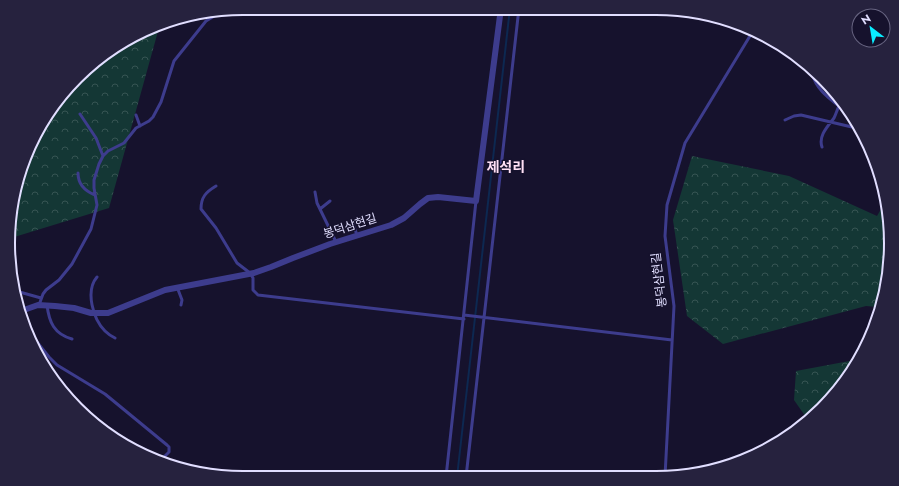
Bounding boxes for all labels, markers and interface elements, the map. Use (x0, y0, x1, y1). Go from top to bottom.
north arrow (851, 8, 891, 48)
text: N (858, 10, 874, 29)
district label: 제석리 (487, 157, 525, 177)
street label: 봉덕삼현길 (321, 209, 379, 243)
street label: 봉덕삼현길 (647, 252, 671, 308)

